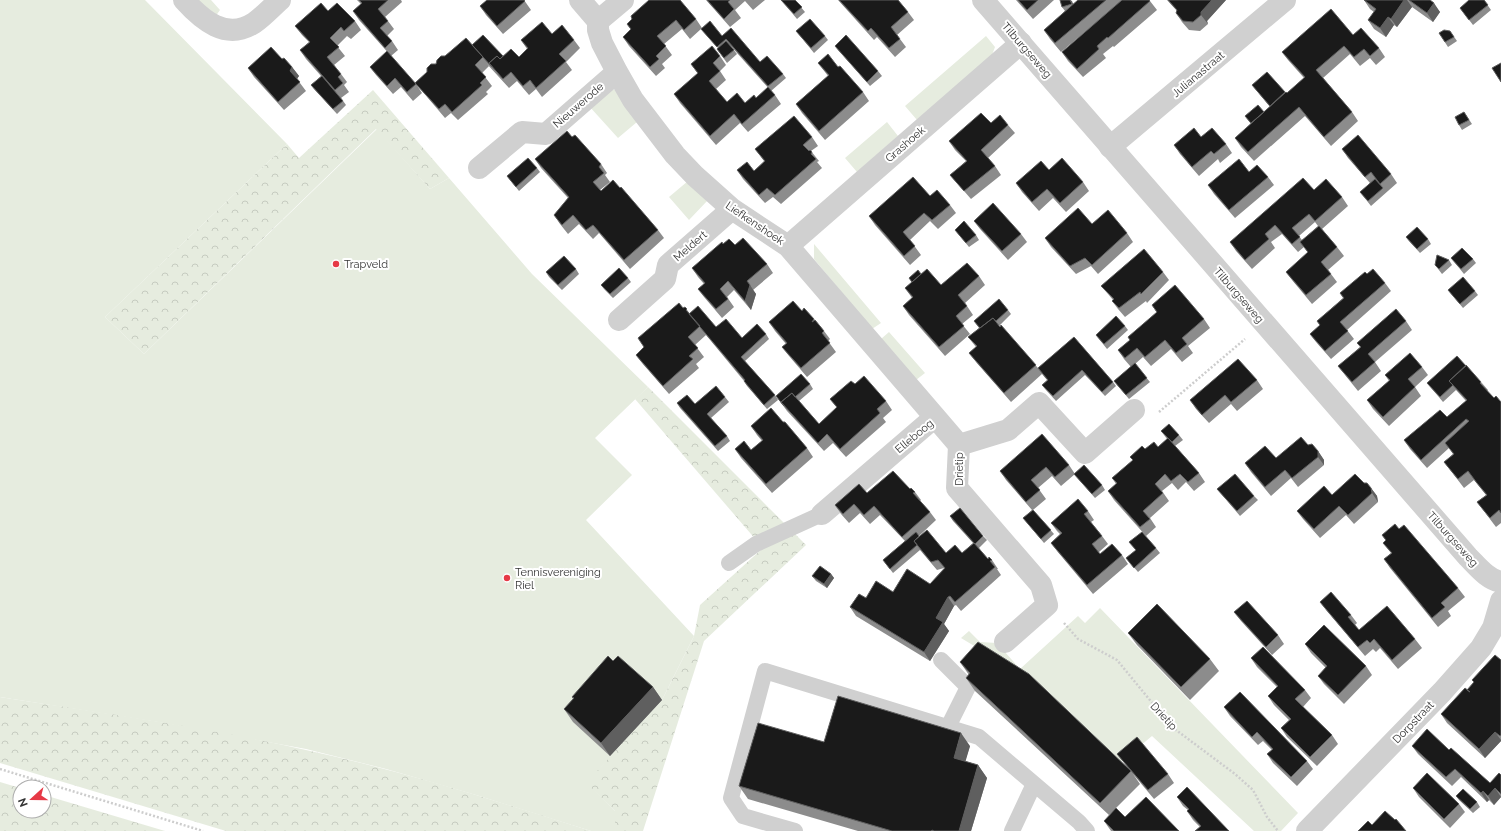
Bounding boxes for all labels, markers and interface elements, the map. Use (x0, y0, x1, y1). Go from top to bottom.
street label: Tilburgseweg (999, 20, 1054, 81)
street label: Julianastraat (1170, 49, 1227, 100)
street label: Nieuwerode (550, 80, 607, 131)
street label: Grashoek (883, 124, 928, 165)
street label: Liefkenshoek (723, 199, 787, 248)
street label: Meldert (671, 228, 710, 264)
place label: Trapveld (344, 258, 388, 271)
marker: Trapveld (331, 259, 341, 269)
street label: Tilburgseweg (1211, 265, 1266, 326)
street label: Elleboog (893, 417, 936, 456)
street label: Drietip (953, 452, 966, 486)
street label: Tilburgseweg (1425, 509, 1481, 570)
place label: Tennisvereniging Riel (515, 566, 601, 592)
marker: Tennisvereniging Riel (502, 573, 512, 583)
street label: Dorpstraat (1390, 698, 1437, 746)
street label: Drietip (1147, 700, 1180, 733)
north arrow (12, 779, 52, 819)
text: N (16, 796, 31, 809)

